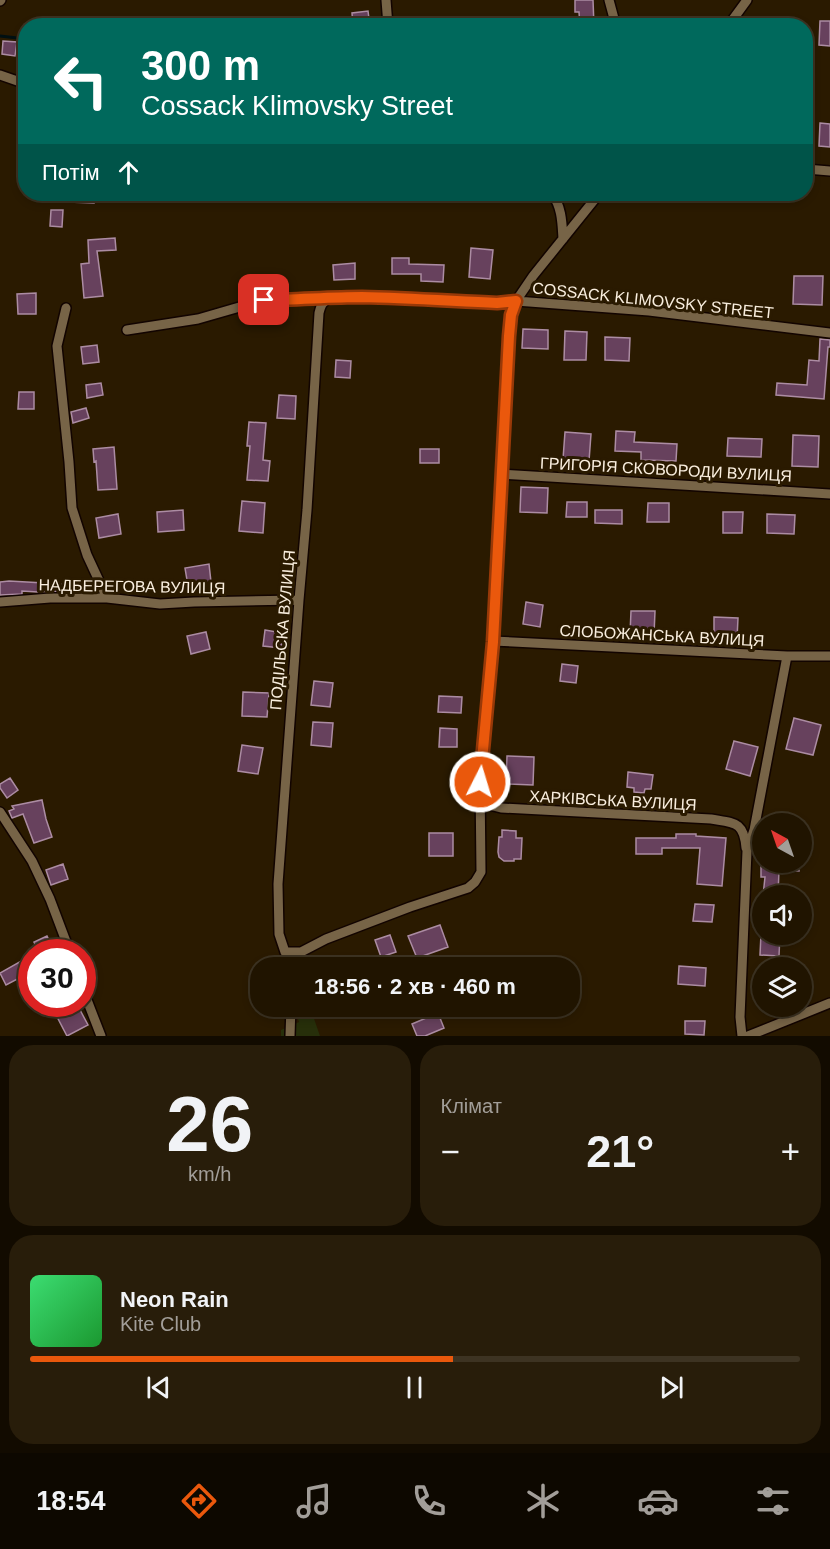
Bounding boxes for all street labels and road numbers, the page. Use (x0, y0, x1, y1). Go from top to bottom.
street label: COSSACK KLIMOVSKY STREET (532, 279, 775, 322)
street label: ГРИГОРІЯ СКОВОРОДИ ВУЛИЦЯ (540, 454, 792, 485)
street label: ПОДІЛЬСКА ВУЛИЦЯ (267, 549, 298, 711)
street label: НАДБЕРЕГОВА ВУЛИЦЯ (38, 576, 226, 597)
street label: СЛОБОЖАНСЬКА ВУЛИЦЯ (559, 622, 765, 649)
street label: ХАРКІВСЬКА ВУЛИЦЯ (529, 788, 697, 813)

